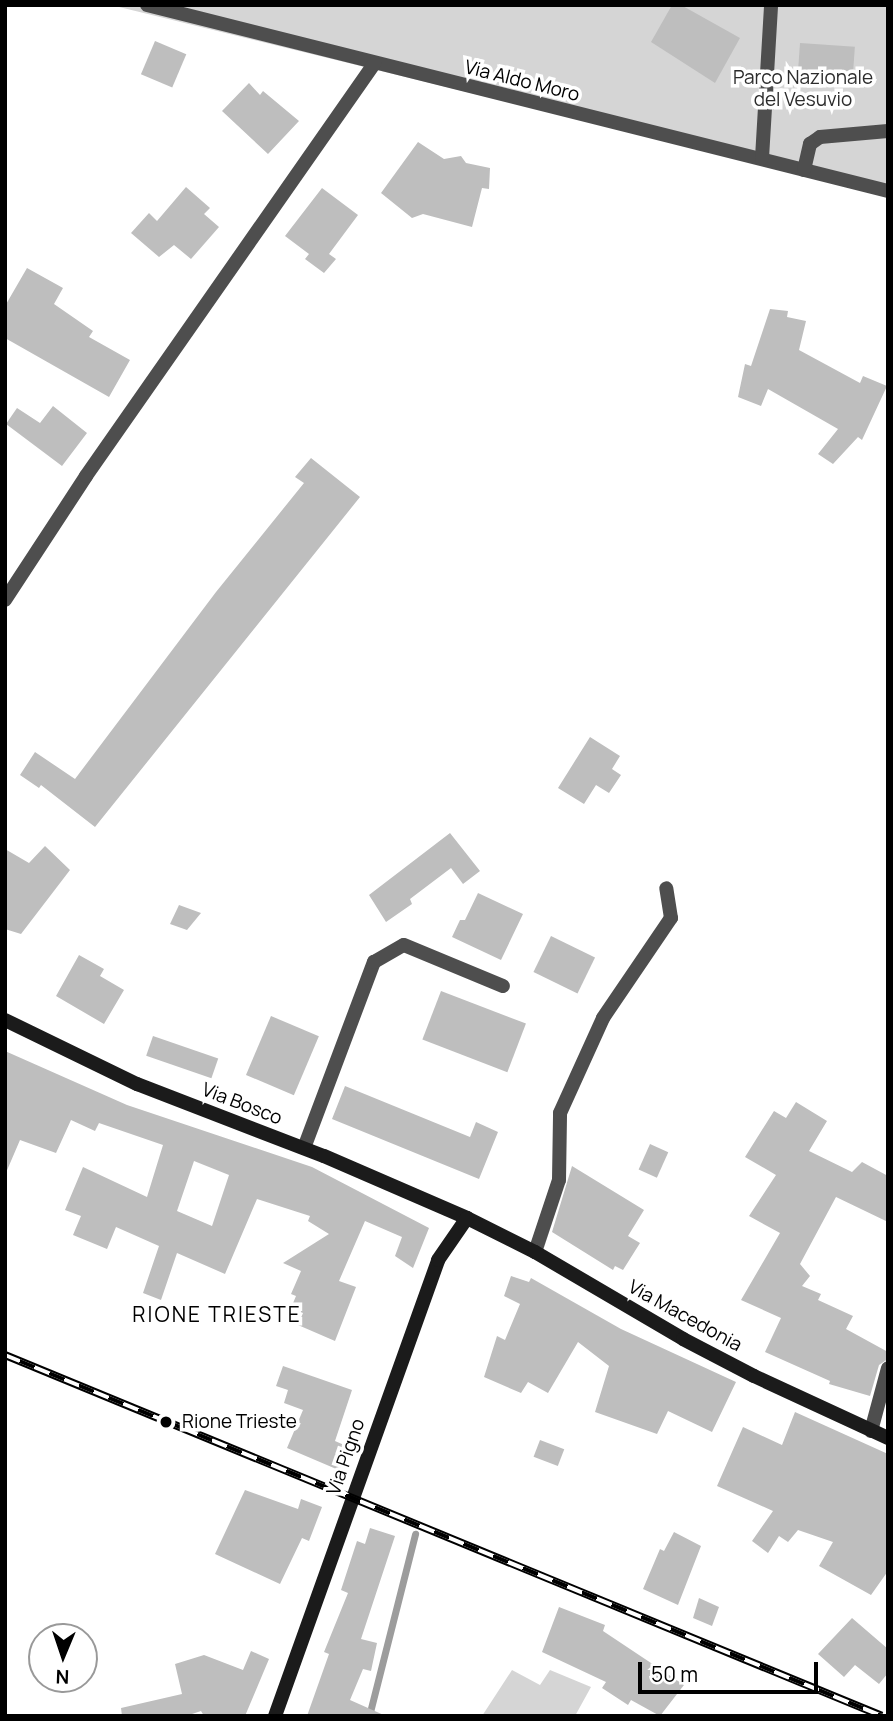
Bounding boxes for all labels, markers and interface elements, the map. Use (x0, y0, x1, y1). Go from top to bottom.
street label: Via Aldo Moro (462, 56, 582, 106)
park label: Parco Nazionale del Vesuvio (733, 67, 873, 111)
street label: Via Bosco (199, 1078, 285, 1130)
street label: Via Macedonia (624, 1275, 746, 1357)
district label: RIONE TRIESTE (134, 1301, 300, 1327)
place label: Rione Trieste (182, 1411, 297, 1433)
marker: Rione Trieste (156, 1412, 176, 1432)
street label: Via Pigno (322, 1416, 370, 1498)
north arrow (28, 1623, 98, 1693)
scale bar (641, 1648, 821, 1692)
text: 50 m (651, 1660, 698, 1688)
text: N (55, 1664, 70, 1690)

